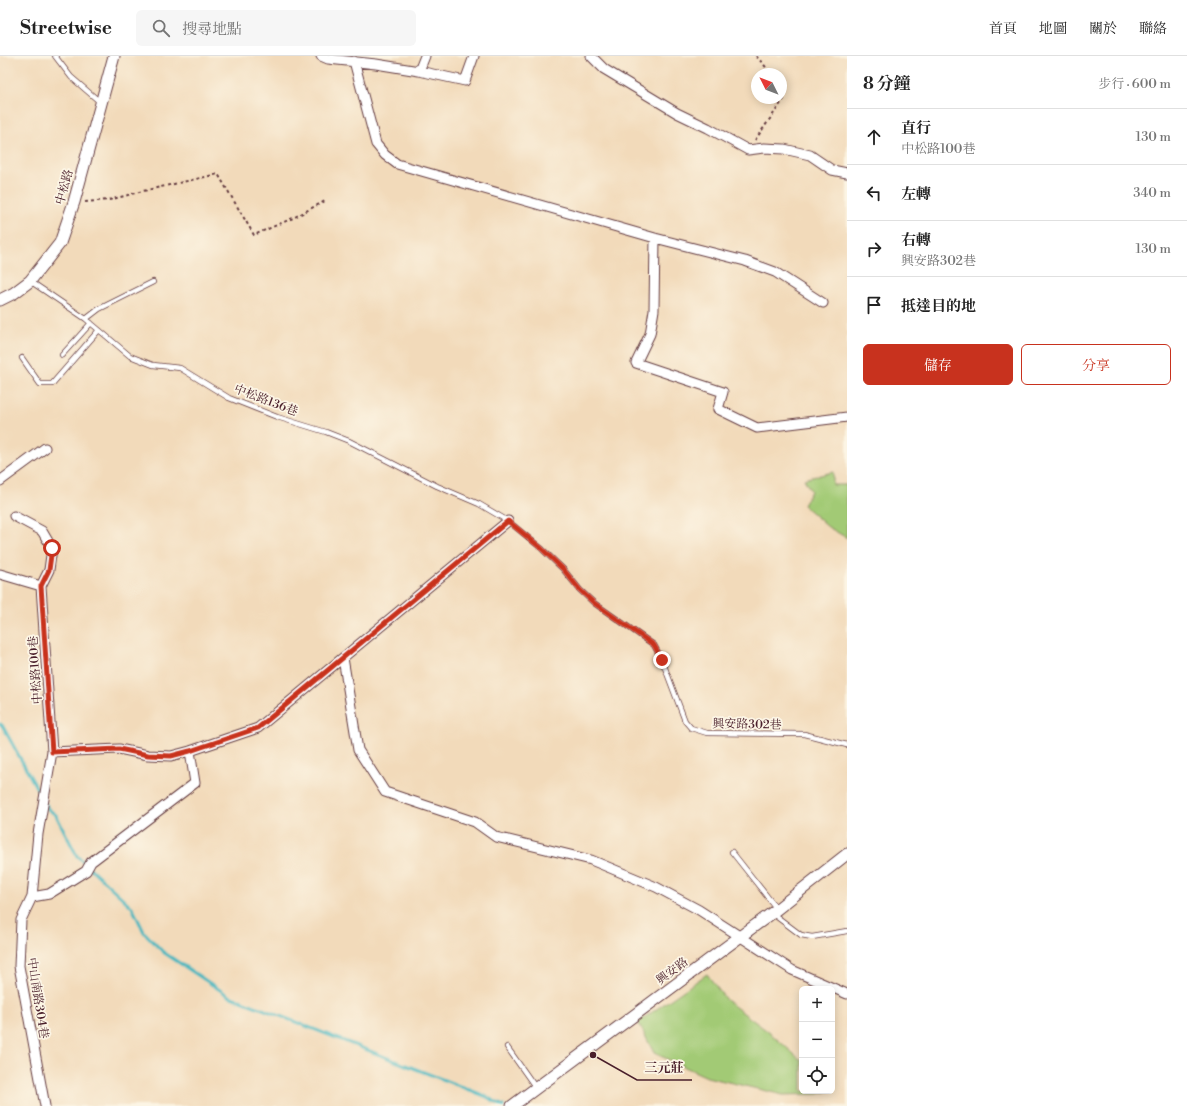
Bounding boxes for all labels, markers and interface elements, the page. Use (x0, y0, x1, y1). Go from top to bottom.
search box (136, 10, 416, 46)
text: Streetwise (20, 16, 112, 40)
icon: search (150, 17, 172, 39)
text: 搜尋地點 (182, 20, 242, 39)
text: 首頁 (989, 20, 1017, 38)
text: 地圖 (1039, 20, 1067, 38)
text: 關於 (1089, 20, 1117, 38)
text: 聯絡 (1139, 20, 1167, 38)
north arrow (751, 68, 787, 104)
text: 8 分鐘 (863, 73, 911, 95)
text: 步行 · 600 m (1098, 76, 1171, 92)
text: 直行 (901, 119, 931, 138)
icon: ahead (863, 126, 885, 148)
text: 130 m (1136, 129, 1171, 145)
text: 中松路100巷 (901, 141, 975, 157)
street label: 中松路 (52, 168, 77, 207)
icon: left (863, 182, 885, 204)
text: 左轉 (901, 185, 931, 204)
text: 340 m (1133, 185, 1171, 201)
text: 右轉 (901, 231, 931, 250)
icon: right (863, 238, 885, 260)
text: 130 m (1136, 241, 1171, 257)
text: 興安路302巷 (901, 253, 976, 269)
icon: arrive (863, 294, 885, 316)
text: 抵達目的地 (901, 297, 976, 316)
button: 儲存 (863, 344, 1013, 385)
button: 分享 (1021, 344, 1171, 385)
street label: 中松路136巷 (232, 381, 300, 419)
route start (43, 539, 61, 557)
street label: 中松路100巷 (26, 635, 45, 705)
route end (653, 651, 671, 669)
street label: 興安路302巷 (712, 716, 782, 733)
street label: 興安路 (653, 955, 691, 988)
street label: 中山南路304巷 (24, 957, 51, 1040)
map controls (799, 986, 835, 1094)
button: + (799, 986, 835, 1022)
button: − (799, 1022, 835, 1058)
callout: 三元莊 (637, 1055, 692, 1080)
button: locate (799, 1058, 835, 1094)
text: 三元莊 (644, 1060, 684, 1076)

